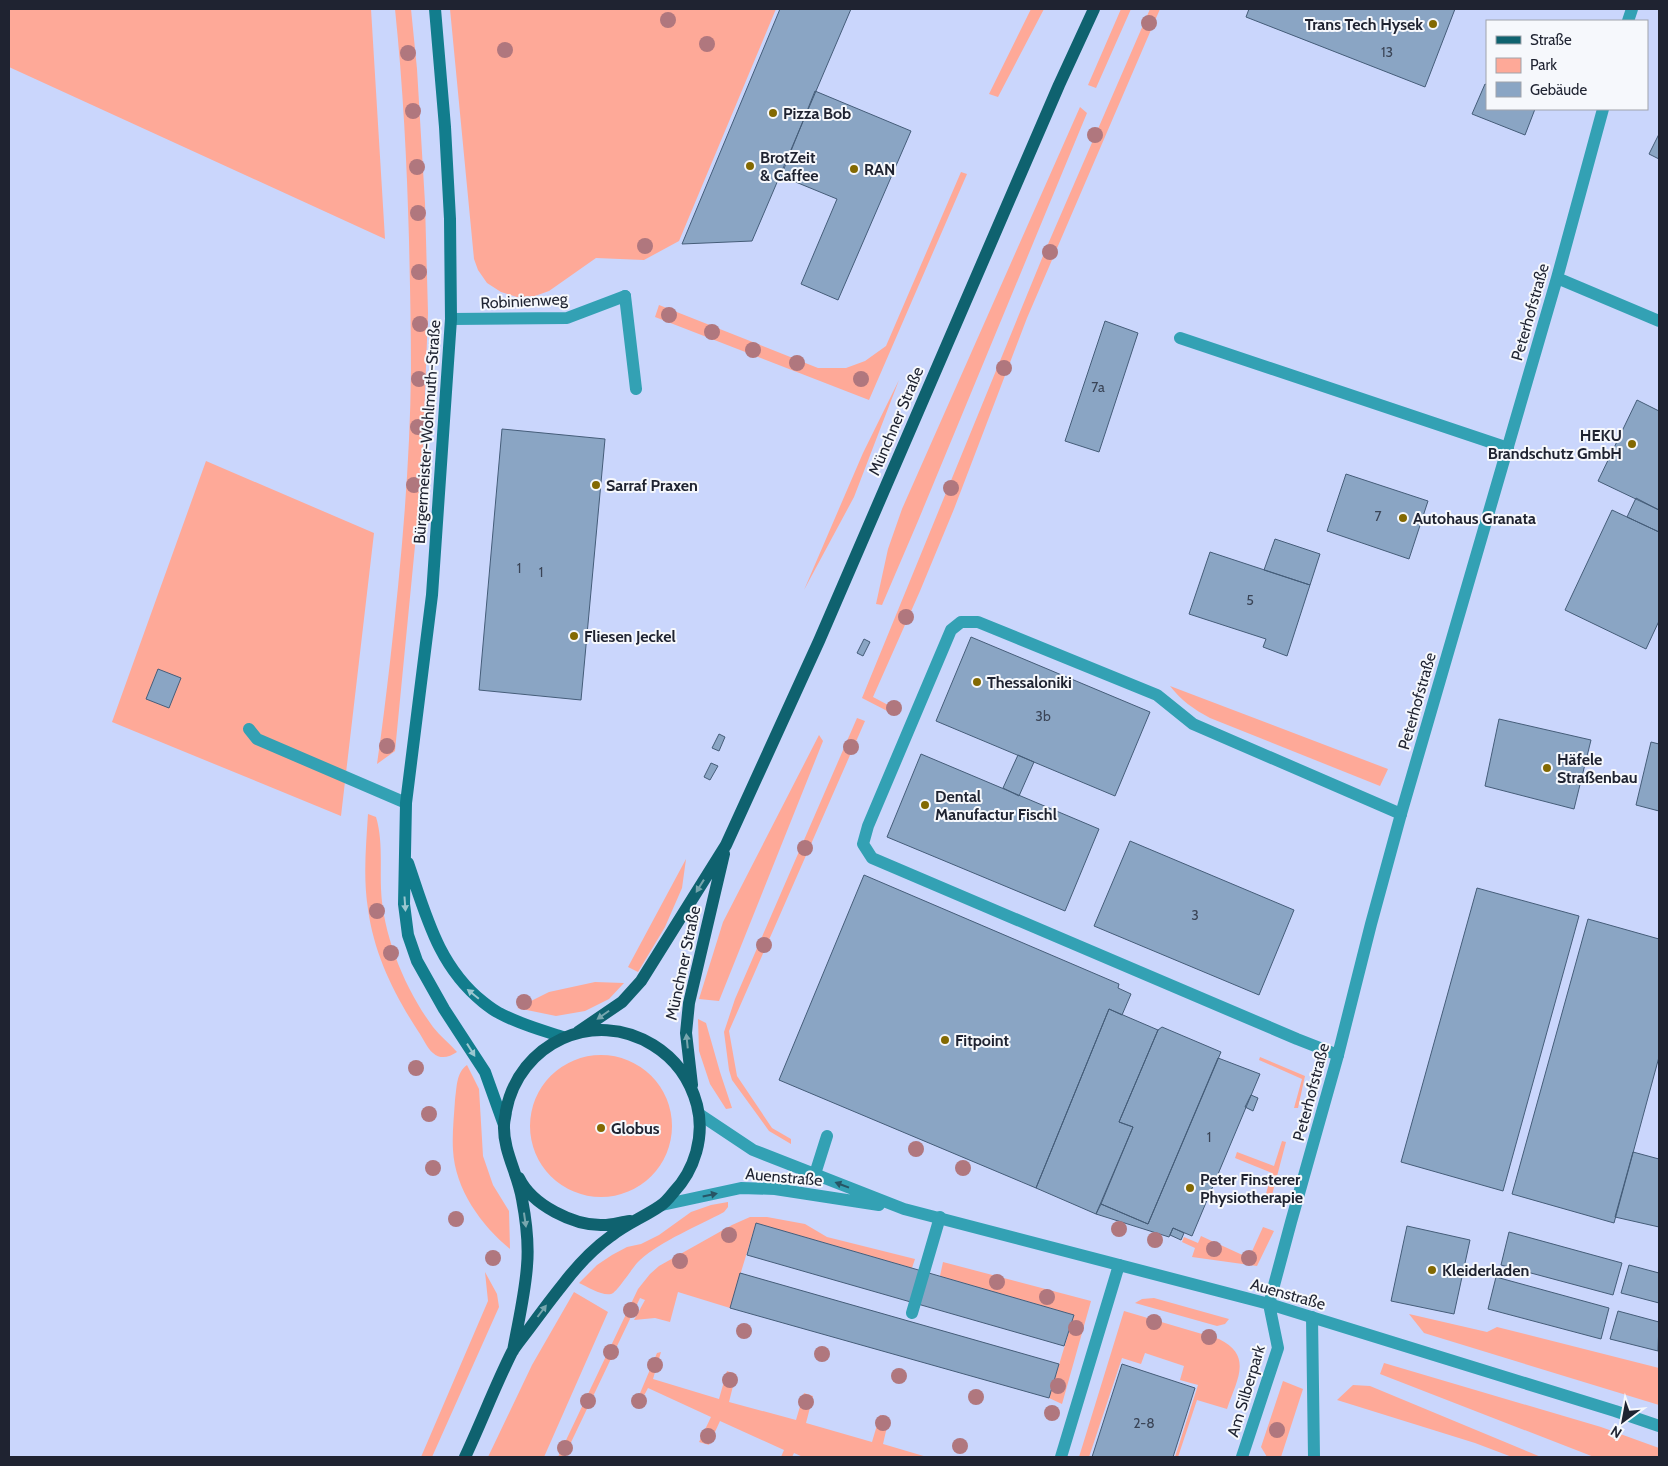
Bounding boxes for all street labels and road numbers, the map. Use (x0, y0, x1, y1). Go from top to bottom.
street label: Peterhofstraße (1507, 261, 1553, 363)
street label: Robinienweg (480, 289, 569, 313)
street label: Bürgermeister-Wohlmuth-Straße (410, 319, 444, 545)
street label: Münchner Straße (865, 364, 927, 478)
street label: Peterhofstraße (1394, 650, 1440, 752)
street label: Münchner Straße (662, 904, 704, 1022)
street label: Peterhofstraße (1289, 1041, 1333, 1143)
street label: Auenstraße (745, 1164, 823, 1190)
street label: Auenstraße (1248, 1274, 1328, 1314)
street label: Am Silberpark (1223, 1342, 1269, 1439)

